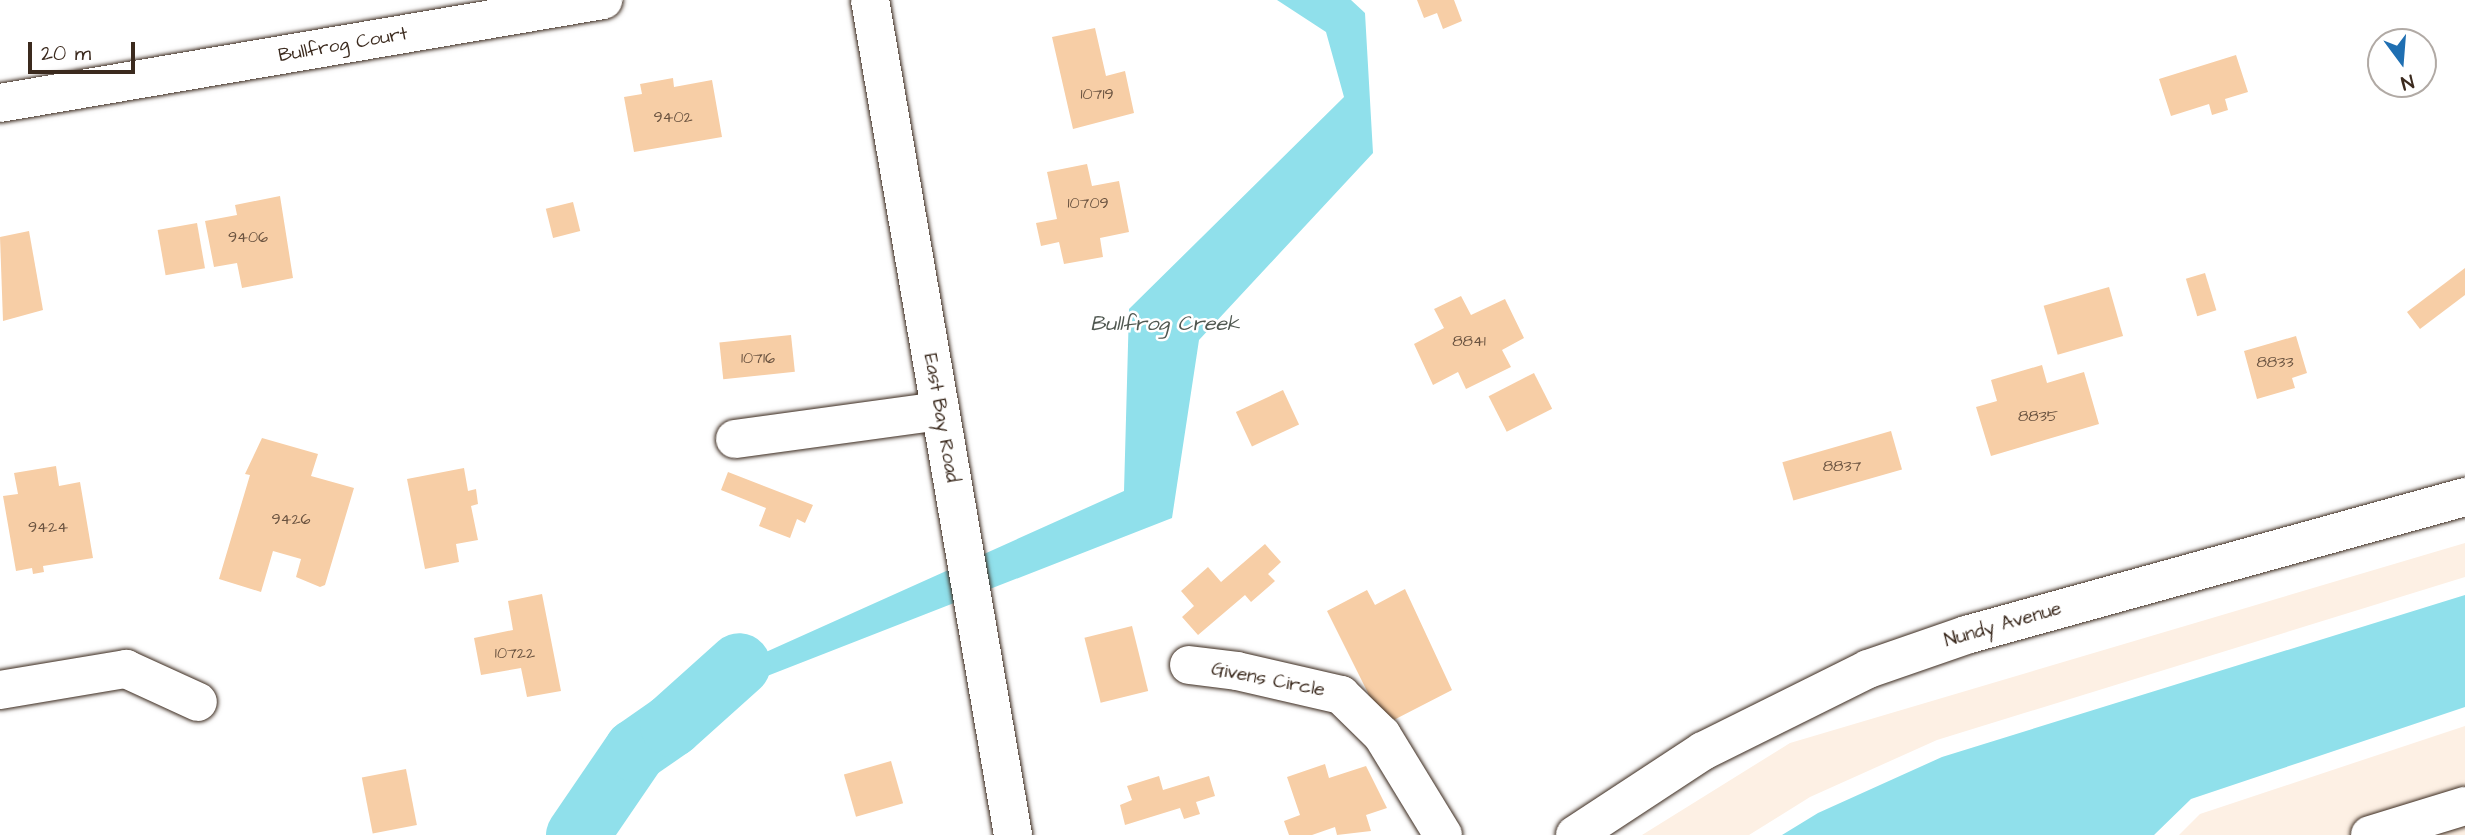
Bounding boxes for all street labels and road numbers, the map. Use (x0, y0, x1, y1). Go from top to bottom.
street label: Bullfrog Court (277, 22, 409, 68)
street label: East Bay Road (918, 352, 964, 484)
street label: Nundy Avenue (1942, 597, 2064, 653)
street label: Givens Circle (1209, 658, 1327, 702)

